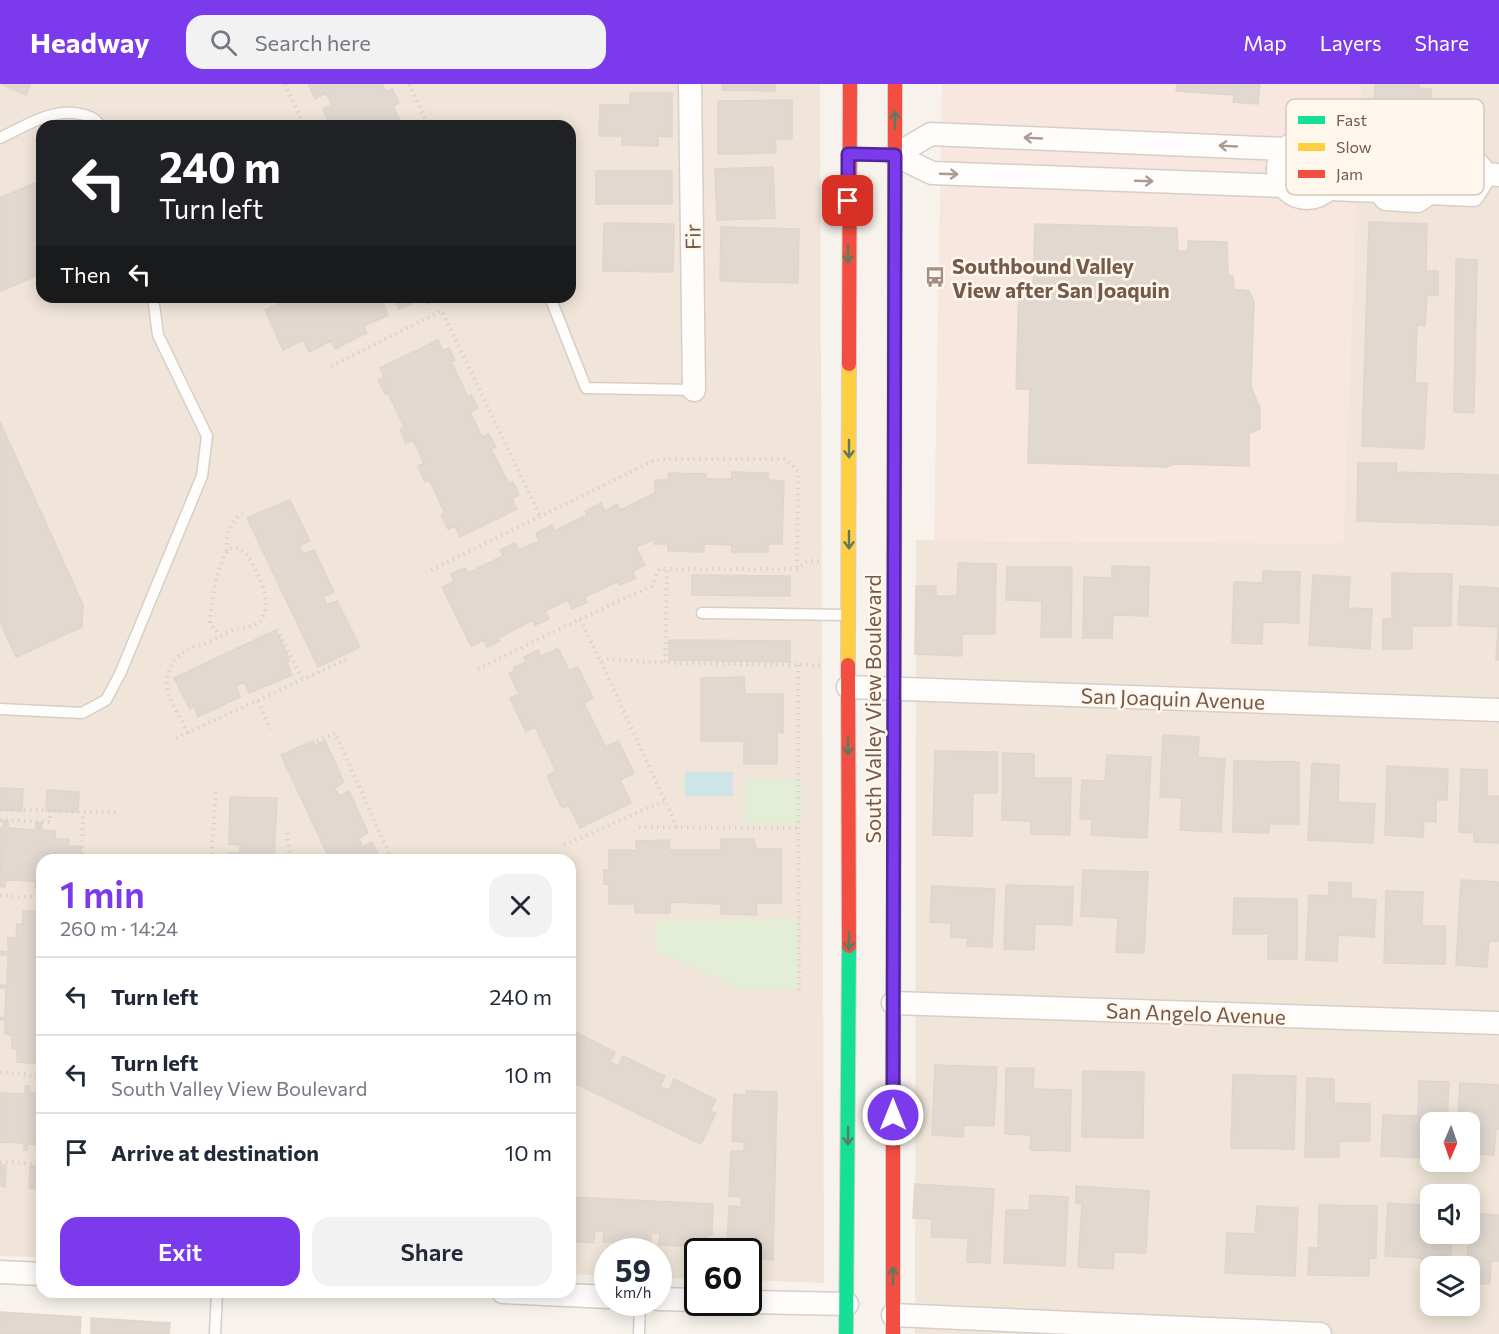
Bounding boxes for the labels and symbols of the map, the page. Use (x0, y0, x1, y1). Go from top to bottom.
legend (1286, 99, 1484, 195)
one-way arrow (889, 110, 901, 130)
text: Fast (1336, 110, 1367, 129)
one-way arrow (1024, 132, 1044, 143)
text: Slow (1336, 137, 1372, 156)
one-way arrow (1218, 141, 1238, 152)
text: Jam (1336, 164, 1363, 183)
one-way arrow (939, 169, 959, 180)
pin (822, 175, 873, 226)
one-way arrow (1133, 176, 1153, 187)
street label: Fir (679, 224, 705, 250)
one-way arrow (842, 244, 854, 264)
place label: Southbound Valley View after San Joaquin (952, 253, 1170, 302)
bus stop icon: Southbound Valley View after San Joaquin (923, 265, 947, 289)
one-way arrow (843, 439, 855, 459)
one-way arrow (843, 529, 855, 549)
street label: South Valley View Boulevard (860, 574, 885, 844)
street label: San Joaquin Avenue (1080, 682, 1266, 714)
one-way arrow (842, 735, 854, 755)
one-way arrow (843, 930, 855, 950)
street label: San Angelo Avenue (1106, 997, 1286, 1029)
position arrow (861, 1083, 925, 1147)
north arrow (1420, 1112, 1480, 1172)
one-way arrow (842, 1125, 854, 1145)
speed limit sign: 60 (684, 1238, 762, 1316)
one-way arrow (887, 1266, 899, 1286)

